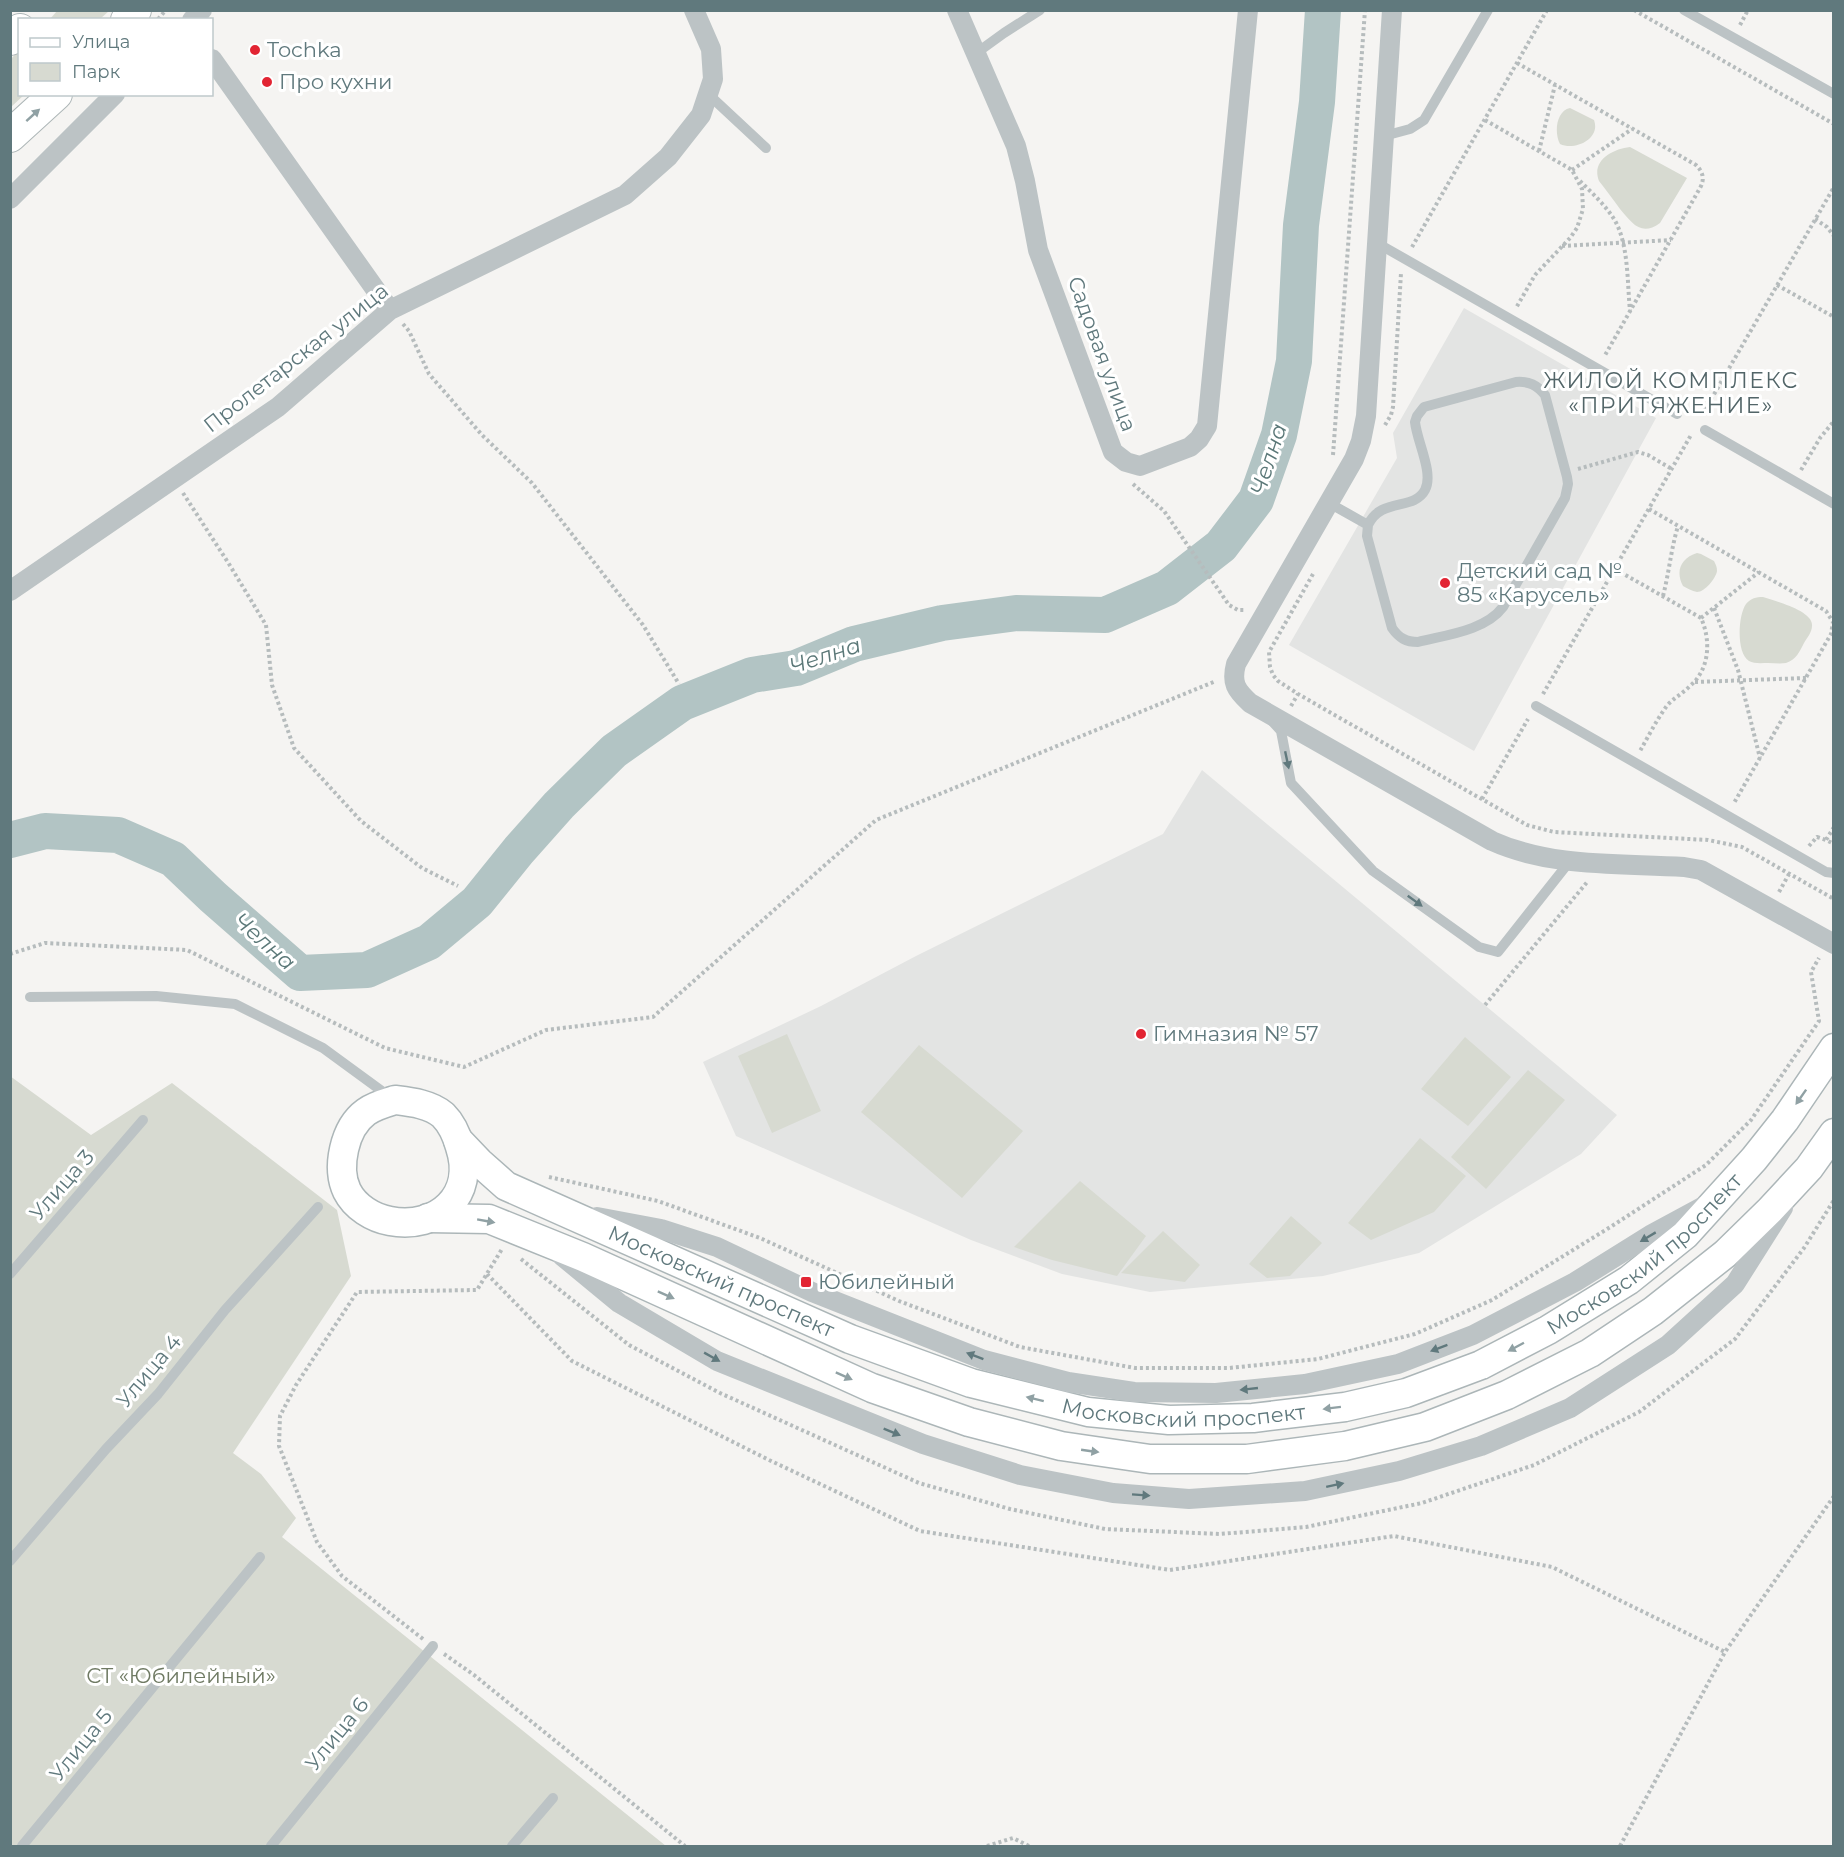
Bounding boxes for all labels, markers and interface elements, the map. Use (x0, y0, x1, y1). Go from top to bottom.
legend (18, 18, 213, 96)
text: Улица (72, 31, 130, 53)
place label: Tochka (267, 37, 342, 62)
marker: Tochka (248, 43, 262, 57)
text: Парк (72, 61, 121, 83)
place label: Про кухни (279, 69, 392, 94)
marker: Про кухни (260, 75, 274, 89)
one-way arrow (25, 109, 40, 122)
street label: Садовая улица (1063, 273, 1142, 435)
street label: Пролетарская улица (198, 278, 393, 437)
district label: ЖИЛОЙ КОМПЛЕКС «ПРИТЯЖЕНИЕ» (1543, 367, 1799, 419)
water label: Челна (1244, 420, 1293, 498)
place label: Детский сад № 85 «Карусель» (1457, 558, 1622, 607)
marker: Детский сад № 85 «Карусель» (1438, 576, 1452, 590)
water label: Челна (786, 631, 864, 680)
one-way arrow (1283, 751, 1292, 770)
one-way arrow (1407, 895, 1423, 907)
water label: Челна (228, 907, 301, 976)
place label: Гимназия № 57 (1153, 1021, 1319, 1046)
marker: Гимназия № 57 (1134, 1027, 1148, 1041)
one-way arrow (1795, 1089, 1807, 1105)
street label: Улица 3 (24, 1144, 99, 1225)
street label: Московский проспект (1542, 1168, 1747, 1340)
one-way arrow (477, 1217, 496, 1226)
street label: Московский проспект (604, 1220, 838, 1342)
one-way arrow (1640, 1231, 1656, 1242)
place label: Юбилейный (818, 1269, 955, 1294)
marker: Юбилейный (799, 1275, 813, 1289)
one-way arrow (658, 1290, 676, 1300)
street label: Улица 4 (111, 1329, 186, 1412)
one-way arrow (1507, 1342, 1524, 1352)
one-way arrow (1430, 1344, 1448, 1353)
one-way arrow (966, 1351, 984, 1360)
one-way arrow (704, 1352, 720, 1363)
one-way arrow (835, 1371, 852, 1380)
one-way arrow (1240, 1384, 1259, 1394)
one-way arrow (1025, 1393, 1044, 1403)
street label: Московский проспект (1059, 1393, 1307, 1432)
one-way arrow (1322, 1404, 1341, 1413)
one-way arrow (883, 1428, 901, 1437)
one-way arrow (1081, 1446, 1100, 1455)
one-way arrow (1326, 1479, 1344, 1489)
one-way arrow (1132, 1490, 1151, 1500)
park label: СТ «Юбилейный» (86, 1663, 276, 1688)
street label: Улица 6 (300, 1692, 374, 1775)
street label: Улица 5 (44, 1704, 117, 1786)

